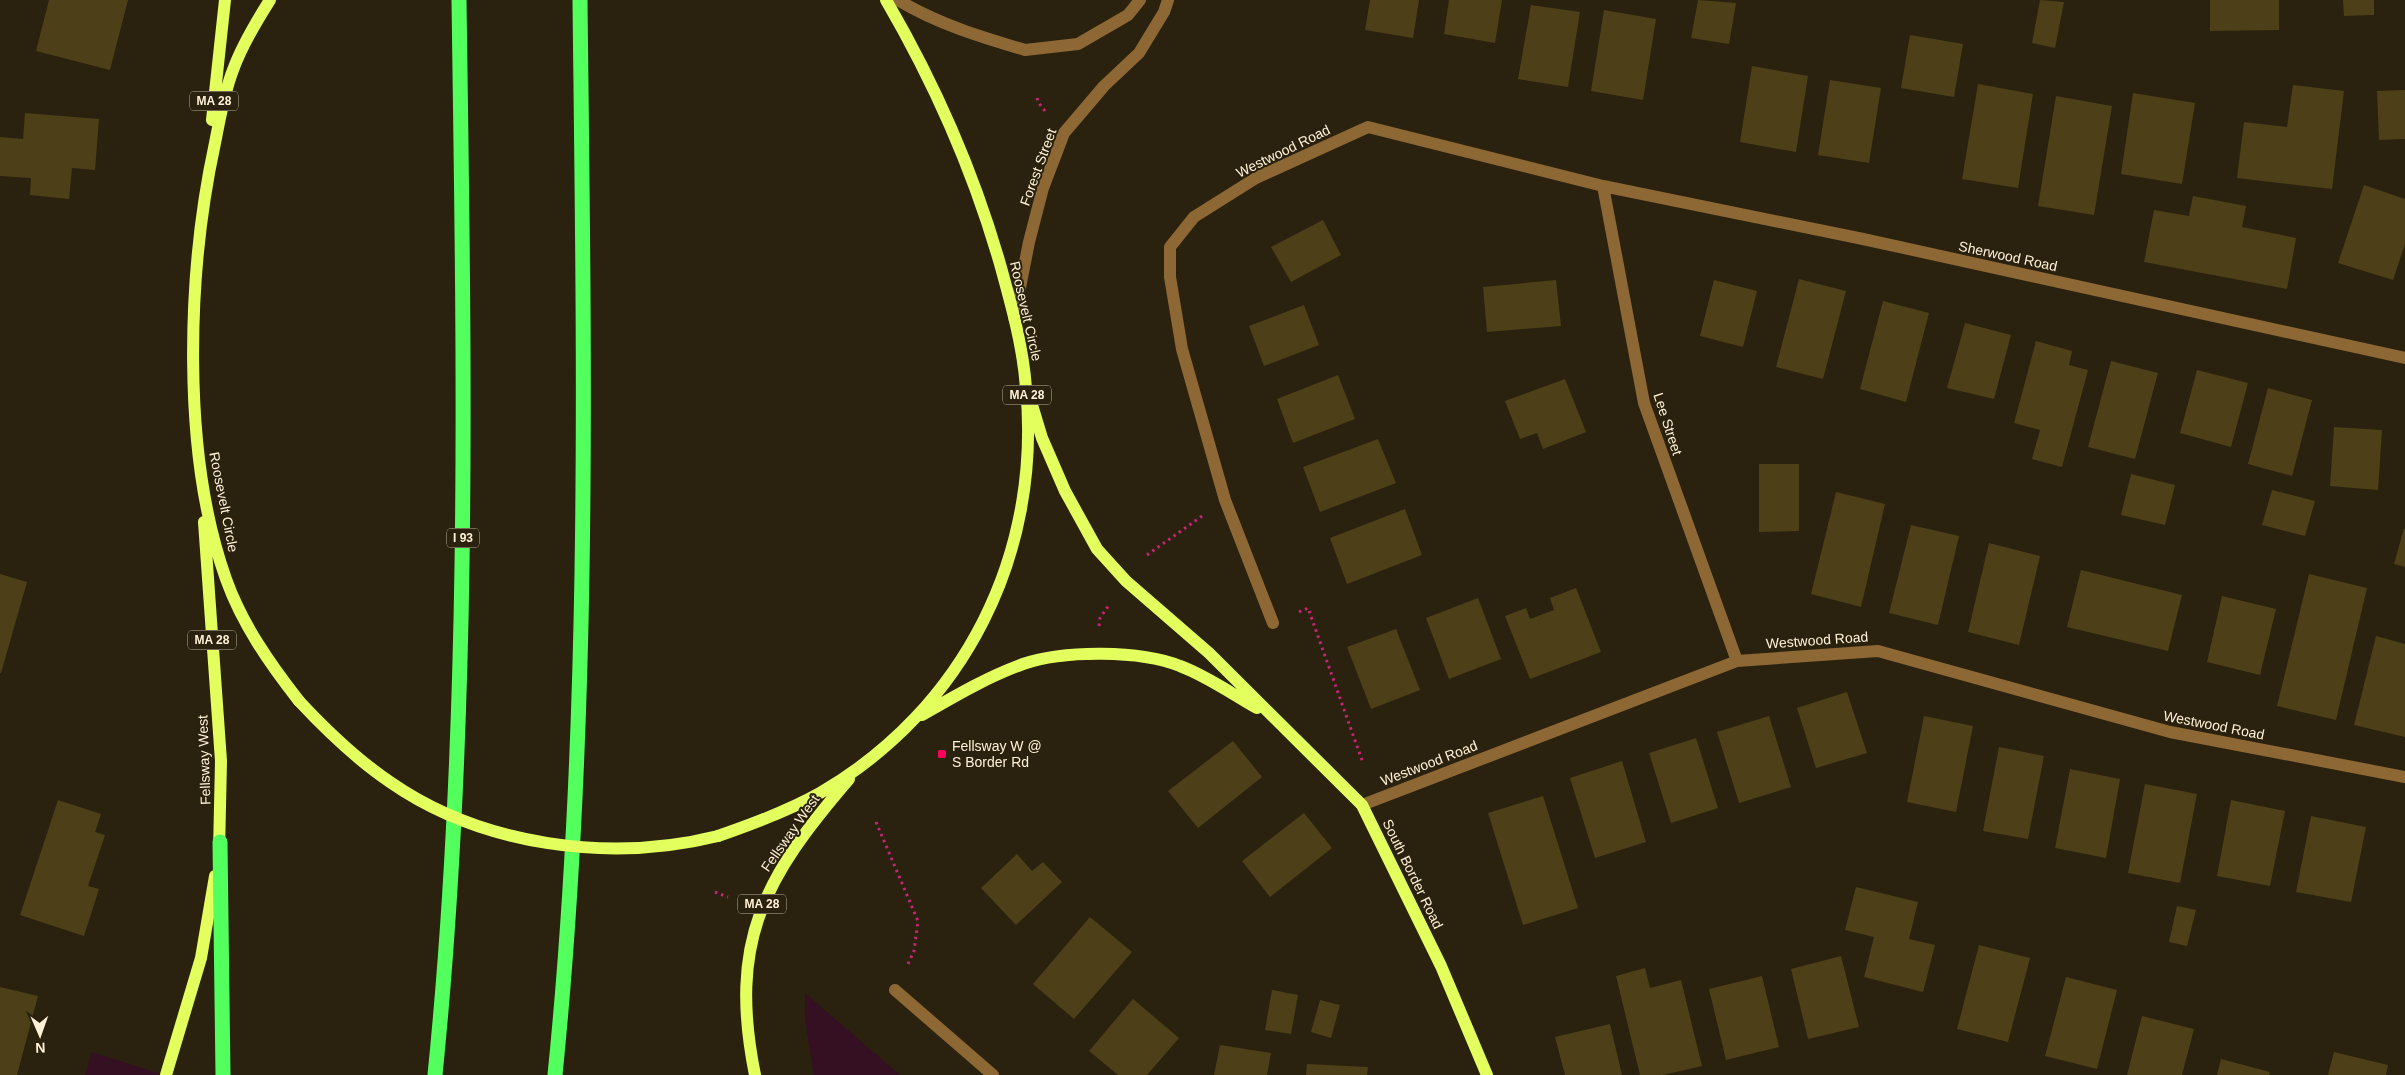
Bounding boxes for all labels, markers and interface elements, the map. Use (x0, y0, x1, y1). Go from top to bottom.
road number: MA 28 (190, 92, 238, 110)
street label: Westwood Road (1233, 121, 1333, 181)
street label: Forest Street (1017, 126, 1059, 208)
street label: Sherwood Road (1957, 238, 2059, 274)
street label: Roosevelt Circle (1007, 260, 1045, 363)
road number: MA 28 (1003, 386, 1051, 404)
street label: Lee Street (1650, 391, 1686, 457)
street label: Roosevelt Circle (206, 450, 242, 554)
road number: I 93 (447, 528, 479, 548)
street label: Westwood Road (1765, 628, 1869, 652)
road number: MA 28 (188, 630, 236, 650)
street label: Westwood Road (2162, 707, 2266, 743)
street label: Fellsway West (194, 715, 214, 805)
street label: Westwood Road (1378, 737, 1480, 789)
place label: Fellsway W @ S Border Rd (952, 738, 1042, 770)
marker: Fellsway W @ S Border Rd (936, 748, 948, 760)
street label: Fellsway West (758, 791, 822, 874)
street label: South Border Road (1380, 817, 1446, 931)
road number: MA 28 (738, 894, 786, 914)
north arrow (15, 1010, 65, 1060)
text: N (35, 1040, 46, 1056)

